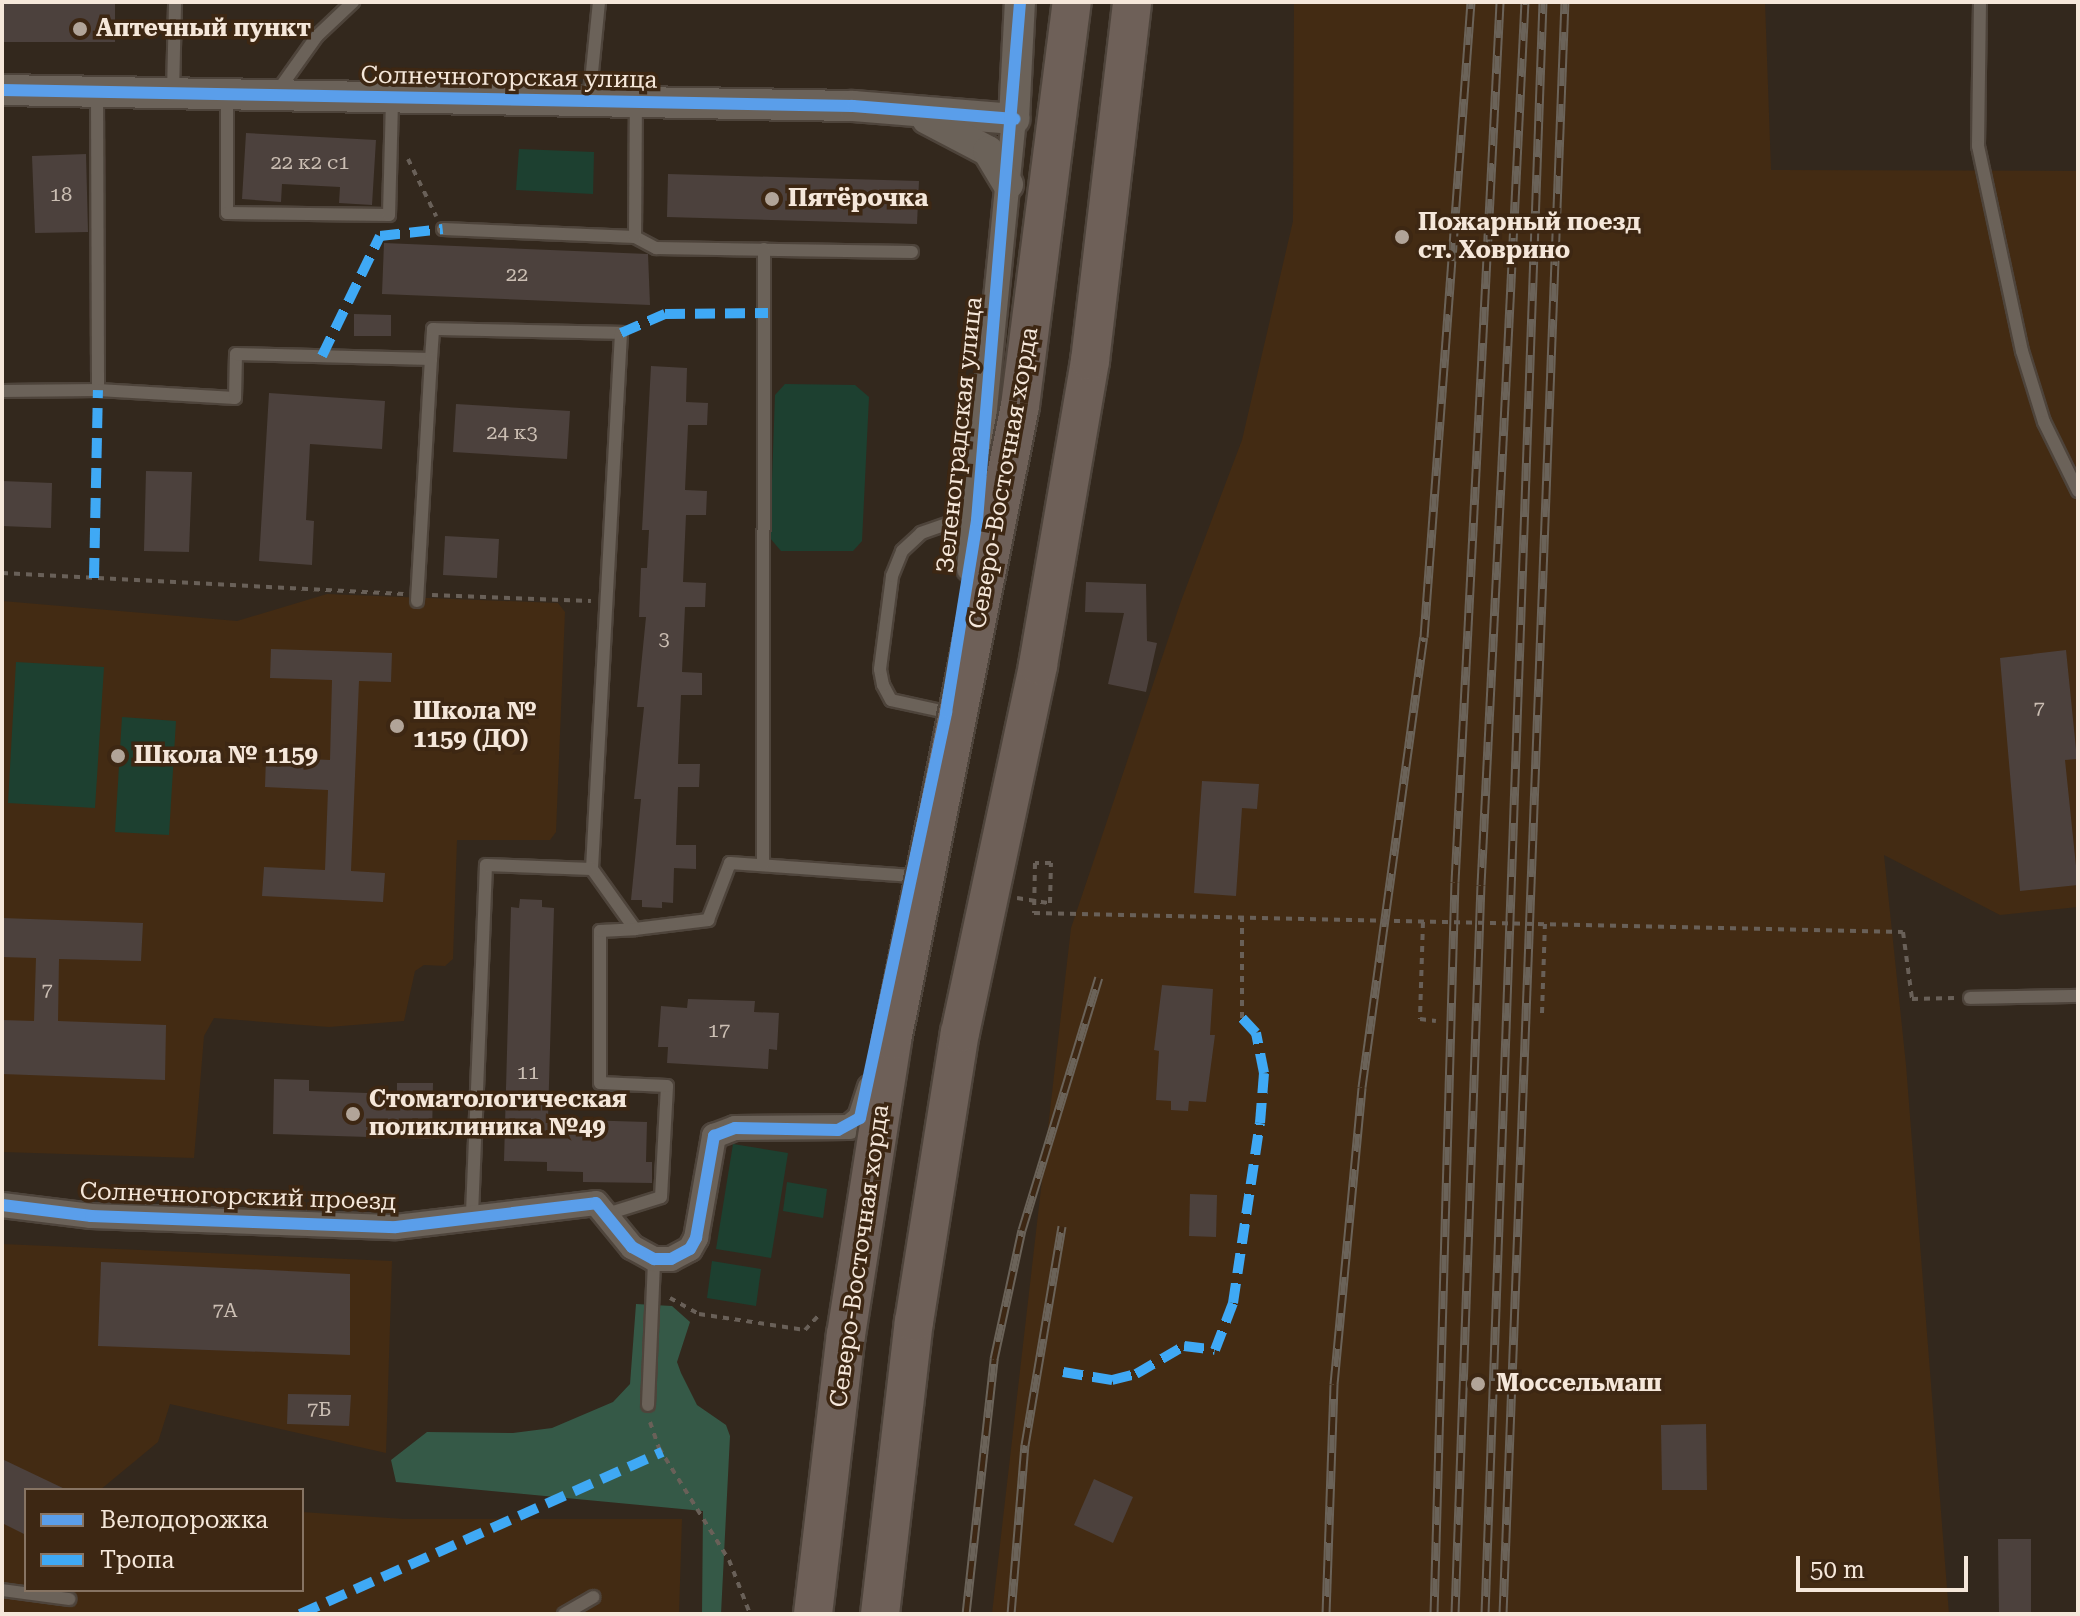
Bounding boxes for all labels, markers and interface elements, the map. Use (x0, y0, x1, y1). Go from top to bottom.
place label: Аптечный пункт (96, 15, 311, 43)
marker: Аптечный пункт (71, 20, 89, 38)
street label: Солнечногорская улица (360, 61, 658, 95)
house number: 22 к2 с1 (271, 150, 349, 174)
house number: 18 (50, 182, 72, 206)
place label: Пятёрочка (788, 185, 928, 213)
marker: Пятёрочка (763, 190, 781, 208)
place label: Пожарный поезд ст. Ховрино (1418, 209, 1641, 265)
marker: Пожарный поезд ст. Ховрино (1393, 228, 1411, 246)
house number: 22 (506, 262, 528, 286)
street label: Зеленоградская улица (931, 295, 989, 575)
street label: Северо-Восточная хорда (963, 325, 1045, 631)
house number: 24 к3 (486, 420, 538, 444)
house number: 3 (658, 626, 670, 650)
house number: 7 (2033, 696, 2045, 720)
place label: Школа № 1159 (ДО) (413, 698, 537, 754)
marker: Школа № 1159 (ДО) (388, 717, 406, 735)
place label: Школа № 1159 (134, 742, 318, 770)
marker: Школа № 1159 (109, 747, 127, 765)
house number: 7 (41, 978, 53, 1002)
house number: 17 (708, 1018, 730, 1042)
house number: 11 (517, 1060, 539, 1084)
place label: Стоматологическая поликлиника №49 (369, 1086, 627, 1142)
street label: Северо-Восточная хорда (824, 1103, 896, 1409)
marker: Стоматологическая поликлиника №49 (344, 1105, 362, 1123)
street label: Солнечногорский проезд (79, 1177, 397, 1217)
house number: 7А (212, 1298, 238, 1322)
place label: Моссельмаш (1496, 1370, 1662, 1398)
marker: Моссельмаш (1467, 1373, 1489, 1395)
house number: 7Б (307, 1397, 331, 1421)
legend (24, 1488, 304, 1592)
text: Велодорожка (100, 1506, 268, 1534)
scale bar (1800, 1540, 1972, 1590)
text: Тропа (100, 1546, 175, 1574)
text: 50 m (1810, 1556, 1865, 1584)

